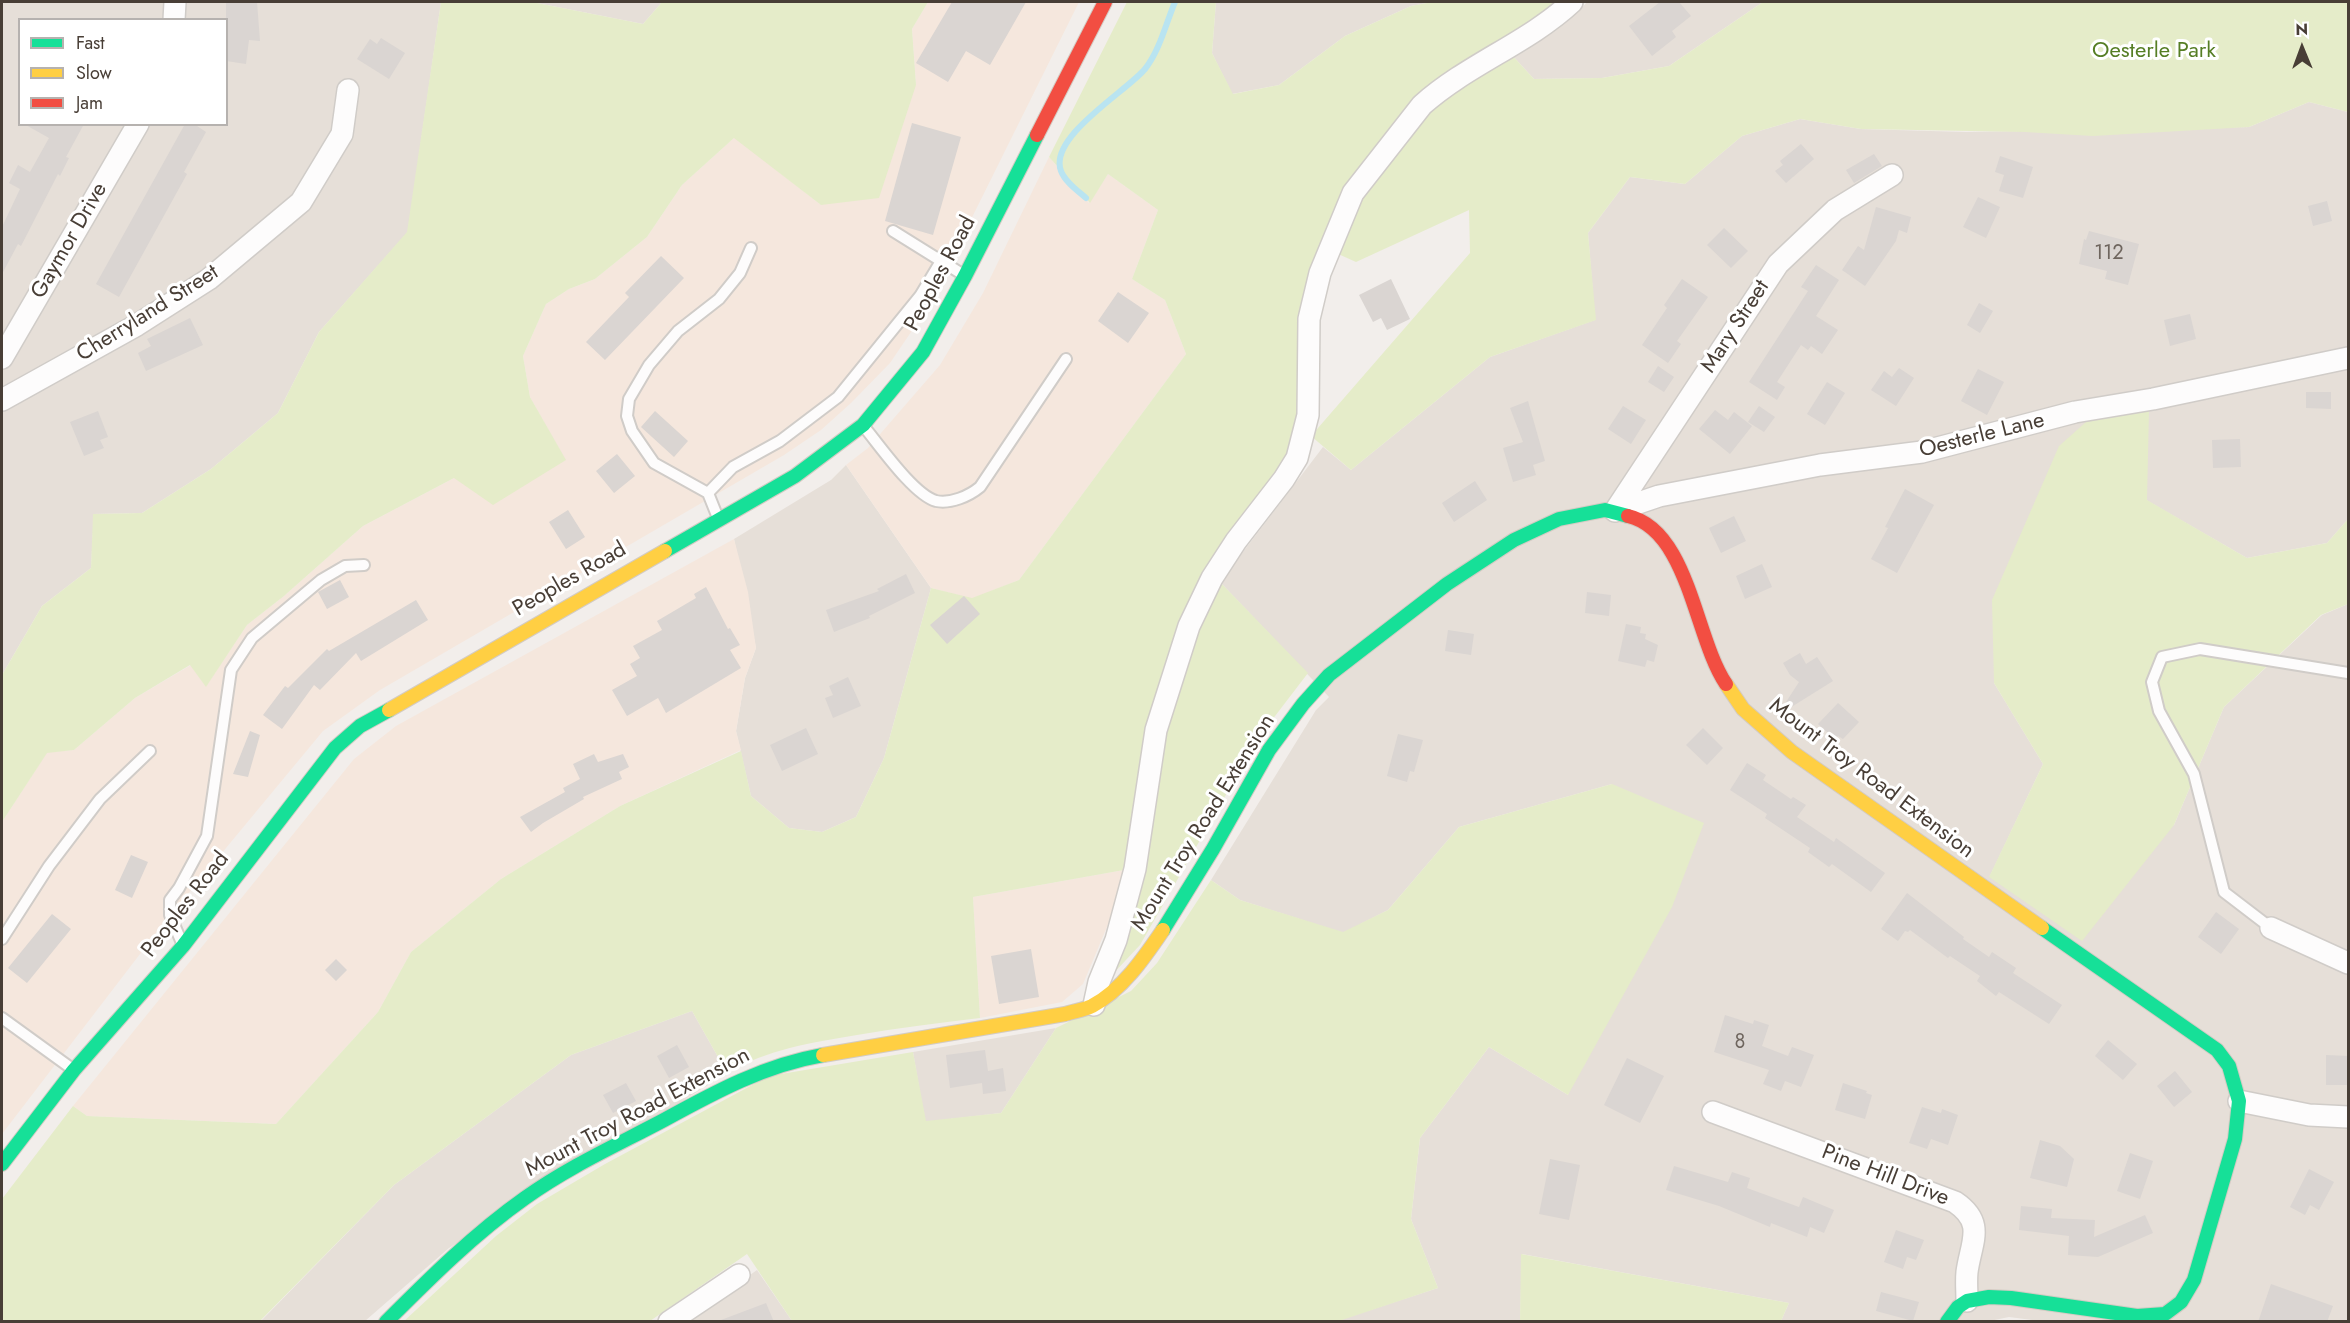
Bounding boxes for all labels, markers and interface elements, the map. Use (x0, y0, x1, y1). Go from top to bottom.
legend (18, 18, 228, 126)
north arrow (2272, 18, 2332, 78)
text: N (2295, 18, 2308, 41)
text: Fast (76, 30, 105, 56)
park label: Oesterle Park (2092, 39, 2216, 65)
text: Slow (76, 60, 112, 86)
text: Jam (76, 90, 103, 116)
street label: Gaymor Drive (26, 178, 114, 304)
street label: Peoples Road (900, 212, 982, 336)
house number: 112 (2094, 242, 2124, 266)
street label: Cherryland Street (72, 260, 224, 368)
street label: Mary Street (1696, 276, 1776, 378)
street label: Oesterle Lane (1917, 408, 2047, 464)
street label: Peoples Road (509, 537, 631, 623)
street label: Mount Troy Road Extension (1763, 693, 1979, 865)
street label: Mount Troy Road Extension (1127, 710, 1281, 936)
street label: Peoples Road (137, 847, 235, 963)
house number: 8 (1735, 1031, 1745, 1055)
street label: Mount Troy Road Extension (521, 1043, 755, 1183)
street label: Pine Hill Drive (1818, 1140, 1952, 1212)

